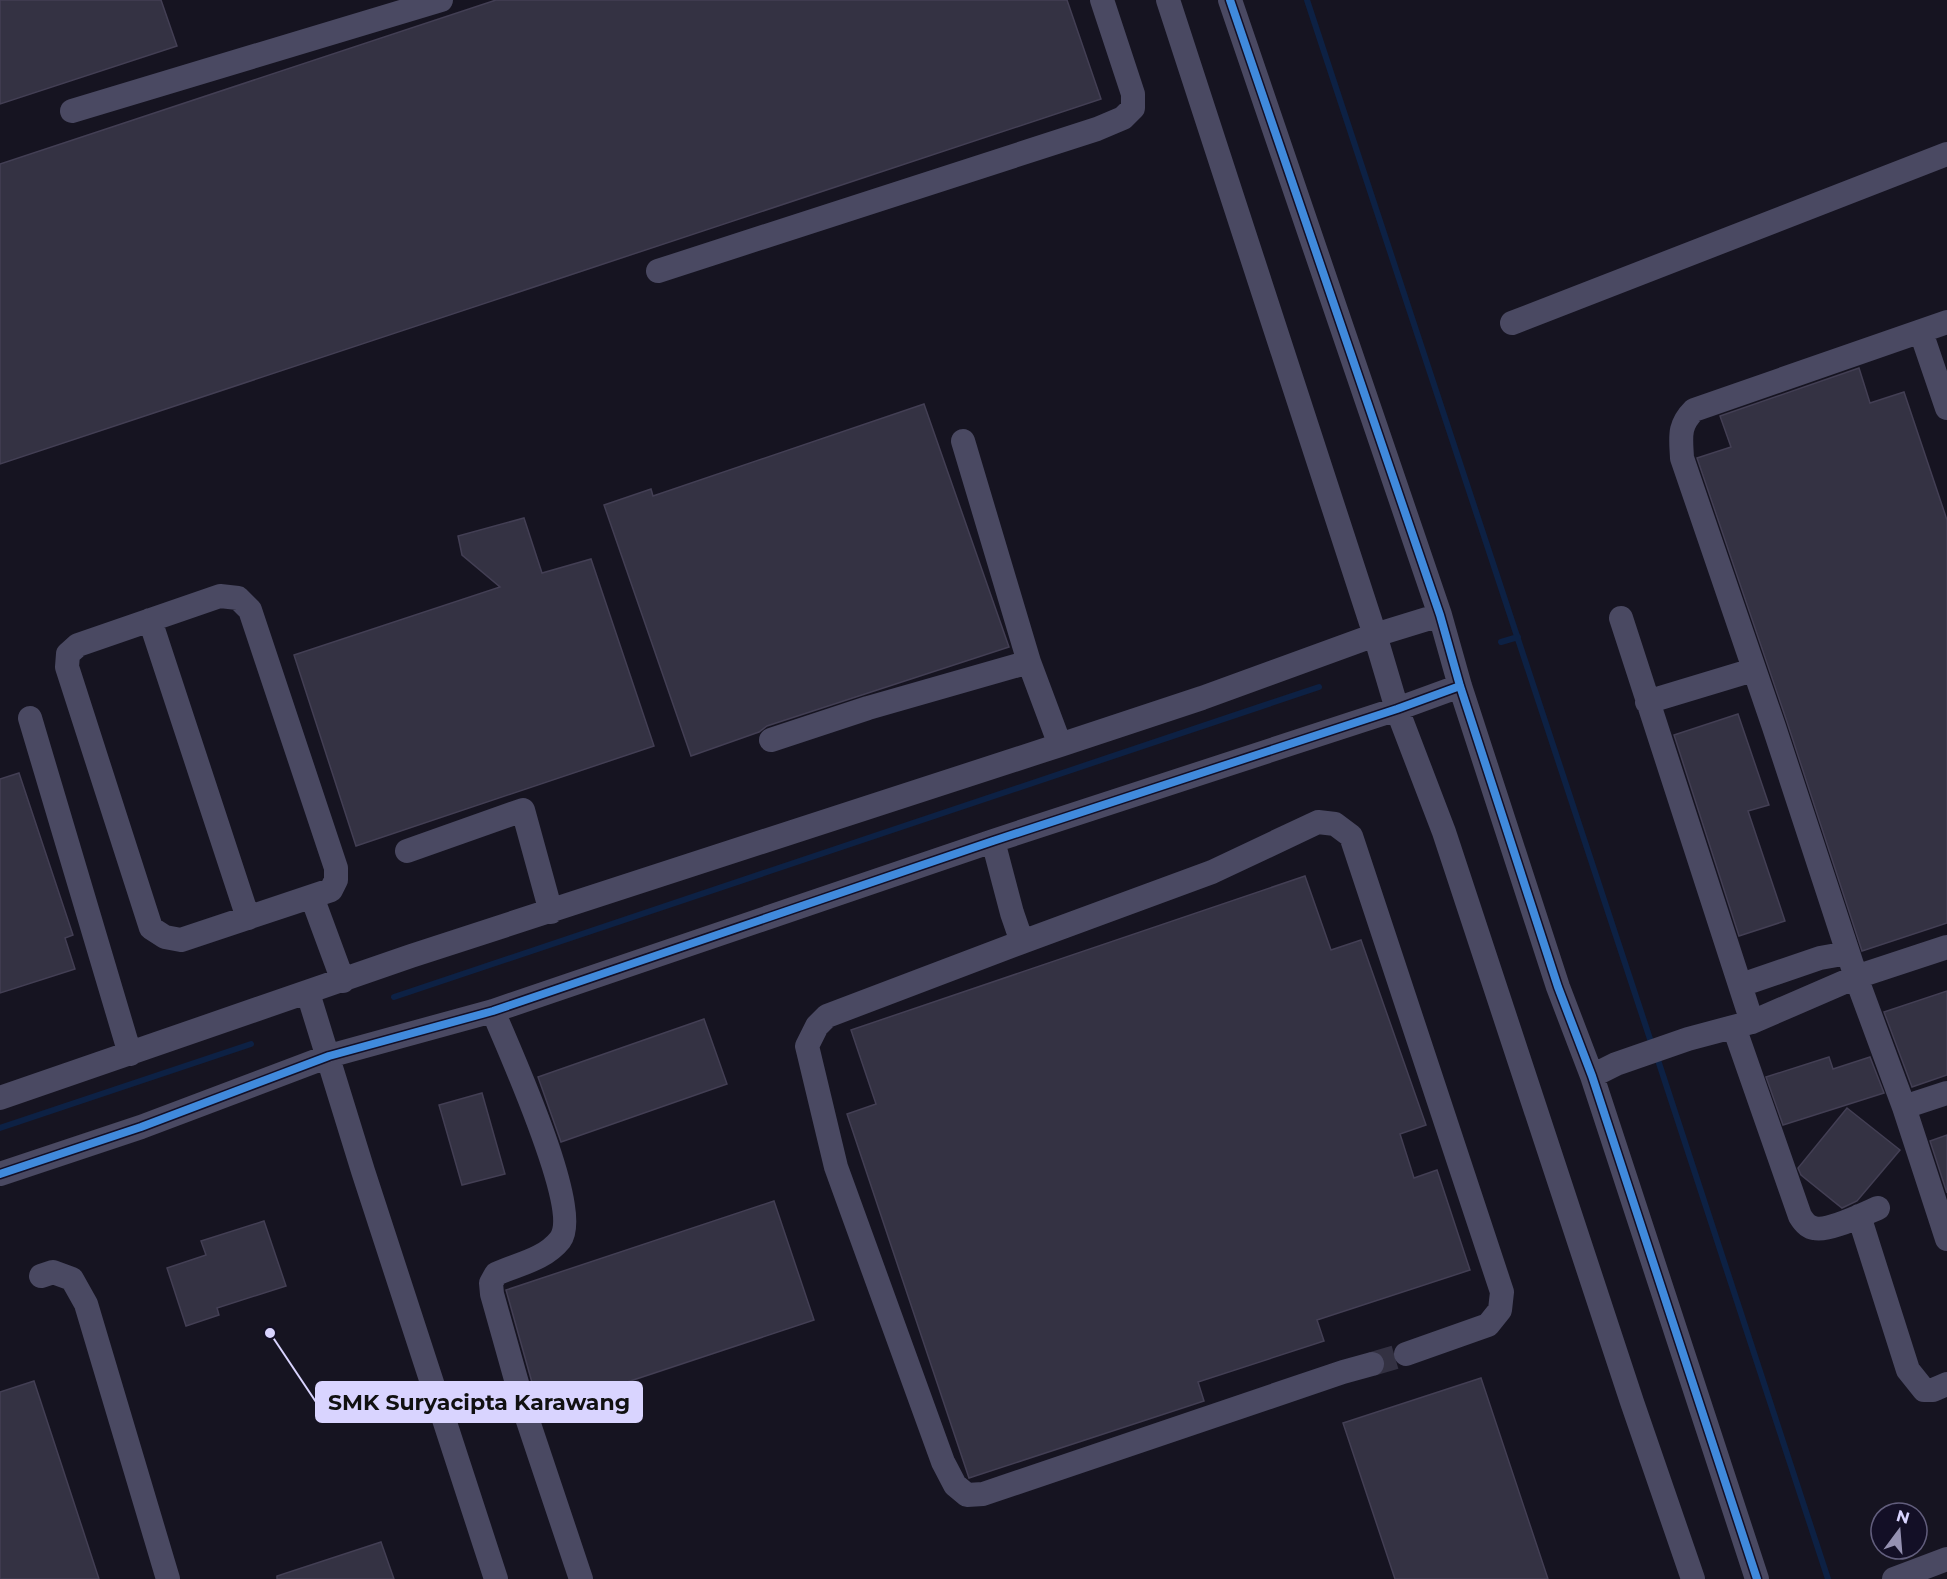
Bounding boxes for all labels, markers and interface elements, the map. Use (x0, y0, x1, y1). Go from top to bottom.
callout: SMK Suryacipta Karawang (316, 1382, 642, 1422)
text: SMK Suryacipta Karawang (328, 1389, 630, 1416)
north arrow (1869, 1501, 1929, 1561)
text: N (1894, 1506, 1912, 1528)

